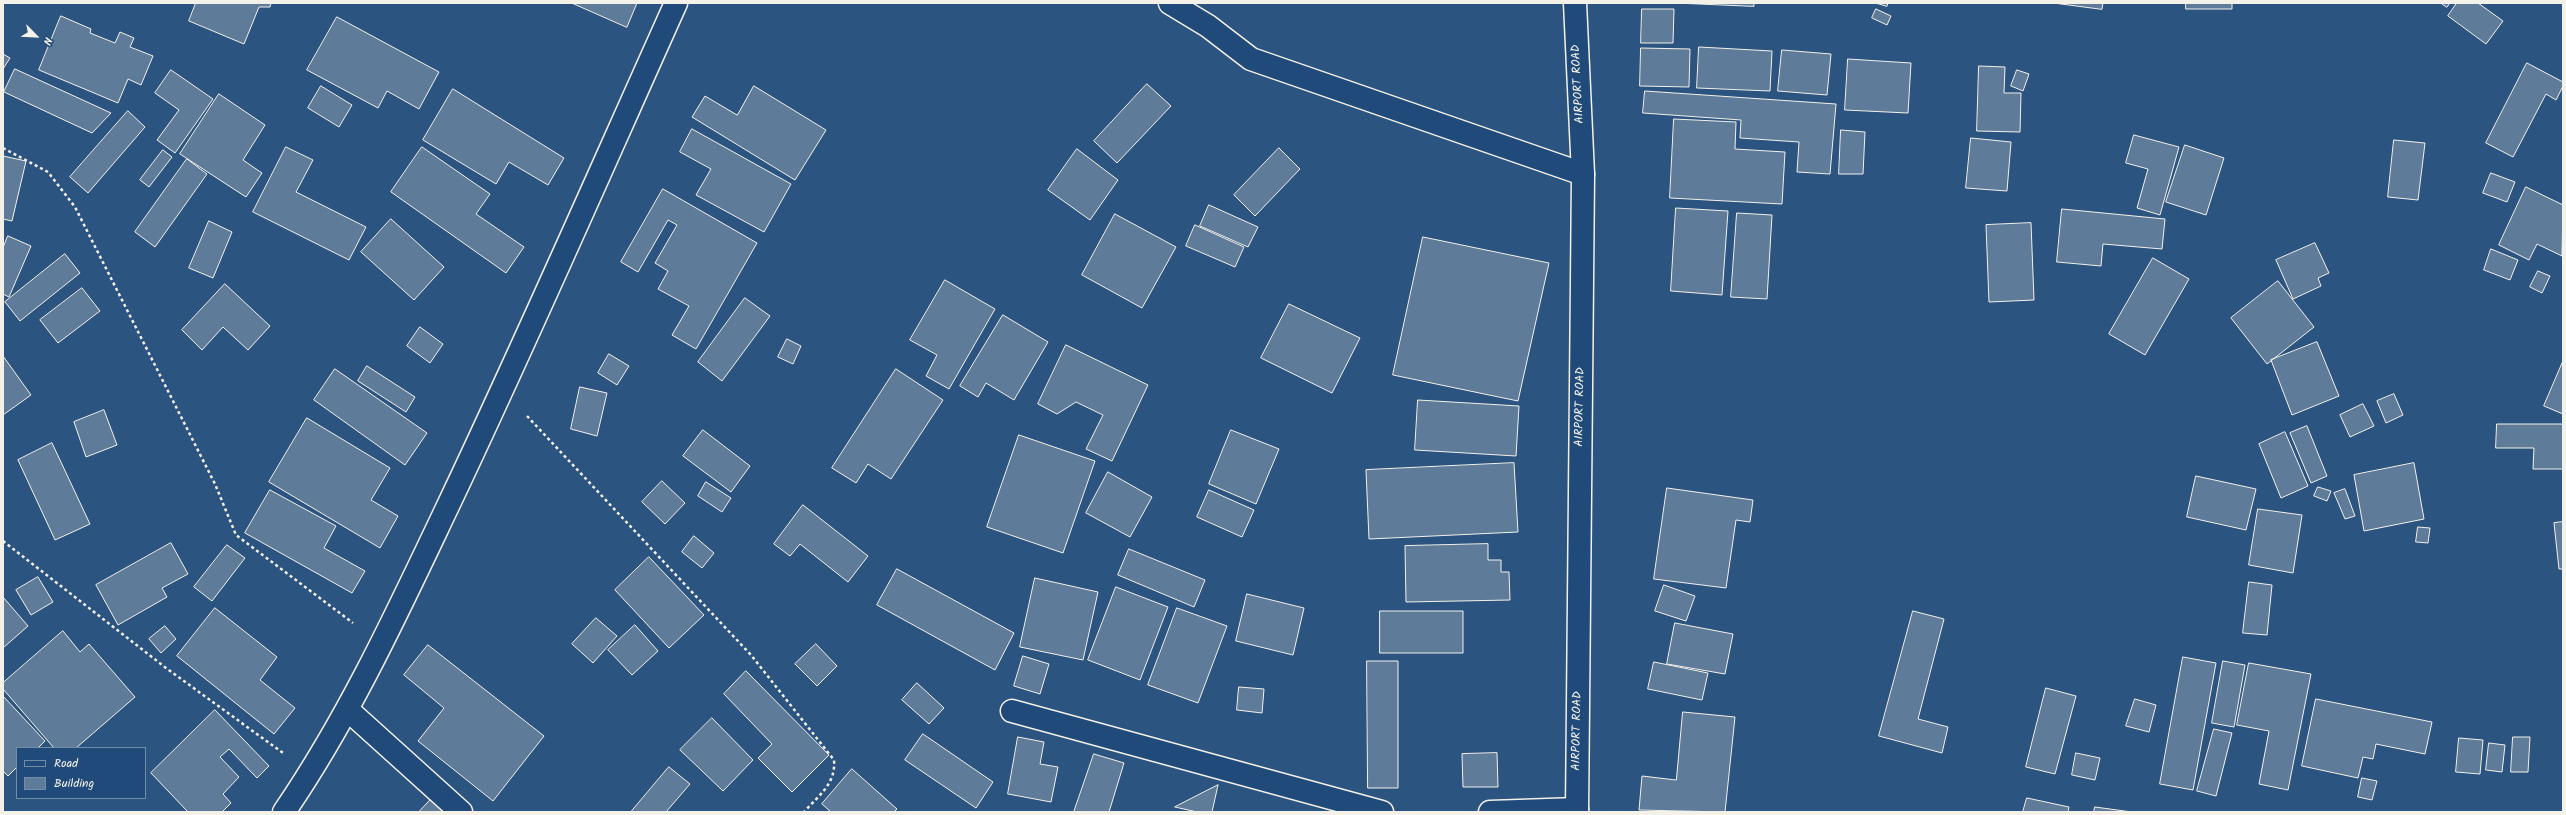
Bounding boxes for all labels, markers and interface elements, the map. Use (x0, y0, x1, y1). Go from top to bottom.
north arrow (16, 16, 56, 56)
text: N (37, 34, 57, 48)
street label: AIRPORT ROAD (1570, 44, 1588, 124)
street label: AIRPORT ROAD (1573, 367, 1589, 447)
street label: AIRPORT ROAD (1570, 691, 1586, 771)
legend (16, 747, 146, 799)
text: Road (54, 754, 78, 773)
text: Building (54, 774, 94, 793)

